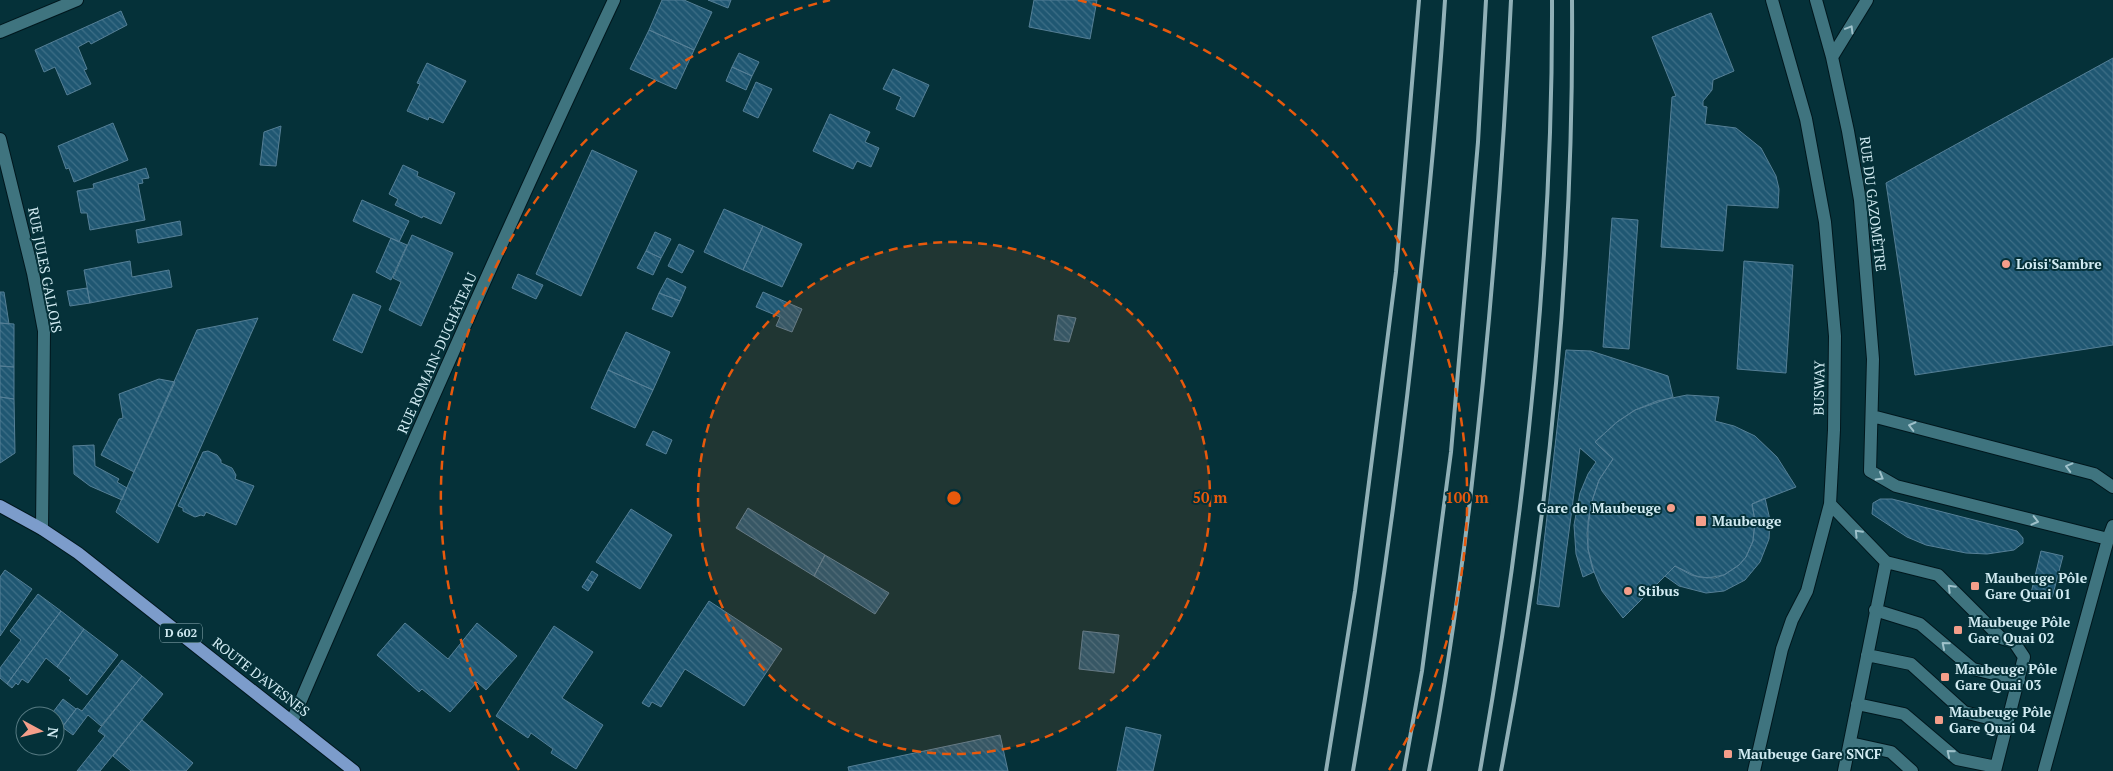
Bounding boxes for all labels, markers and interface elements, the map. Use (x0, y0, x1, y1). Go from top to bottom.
one-way arrow (1844, 25, 1854, 34)
street label: RUE DU GAZOMÈTRE (1856, 135, 1891, 273)
street label: RUE JULES GALLOIS (24, 205, 67, 334)
place label: Loisi'Sambre (2016, 254, 2102, 273)
marker: Loisi'Sambre (2000, 258, 2012, 270)
street label: RUE ROMAIN-DUCHÂTEAU (392, 269, 481, 436)
street label: BUSWAY (1809, 360, 1828, 415)
one-way arrow (1908, 421, 1917, 432)
one-way arrow (2066, 463, 2074, 473)
one-way arrow (1874, 470, 1883, 480)
text: 50 m (1193, 487, 1228, 507)
text: 100 m (1445, 487, 1489, 507)
centre of rings (945, 489, 963, 507)
place label: Gare de Maubeuge (1537, 498, 1661, 517)
marker: Gare de Maubeuge (1665, 502, 1677, 514)
place label: Maubeuge (1712, 511, 1782, 530)
marker: Maubeuge (1694, 514, 1708, 528)
one-way arrow (2031, 515, 2040, 526)
one-way arrow (1855, 530, 1864, 539)
place label: Maubeuge Pôle Gare Quai 01 (1985, 568, 2088, 603)
marker: Maubeuge Pôle Gare Quai 01 (1969, 580, 1981, 592)
place label: Stibus (1638, 581, 1679, 600)
marker: Stibus (1622, 585, 1634, 597)
one-way arrow (1948, 585, 1957, 594)
place label: Maubeuge Pôle Gare Quai 02 (1968, 612, 2071, 647)
road number: D 602 (160, 624, 202, 642)
marker: Maubeuge Pôle Gare Quai 02 (1952, 624, 1964, 636)
street label: ROUTE D'AVESNES (209, 633, 314, 721)
one-way arrow (1942, 642, 1951, 651)
place label: Maubeuge Pôle Gare Quai 03 (1955, 659, 2058, 694)
marker: Maubeuge Pôle Gare Quai 03 (1939, 671, 1951, 683)
place label: Maubeuge Pôle Gare Quai 04 (1949, 702, 2052, 737)
north arrow (15, 706, 65, 756)
marker: Maubeuge Pôle Gare Quai 04 (1933, 714, 1945, 726)
text: N (43, 726, 63, 739)
place label: Maubeuge Gare SNCF (1738, 744, 1882, 763)
marker: Maubeuge Gare SNCF (1722, 748, 1734, 760)
one-way arrow (1947, 750, 1956, 759)

